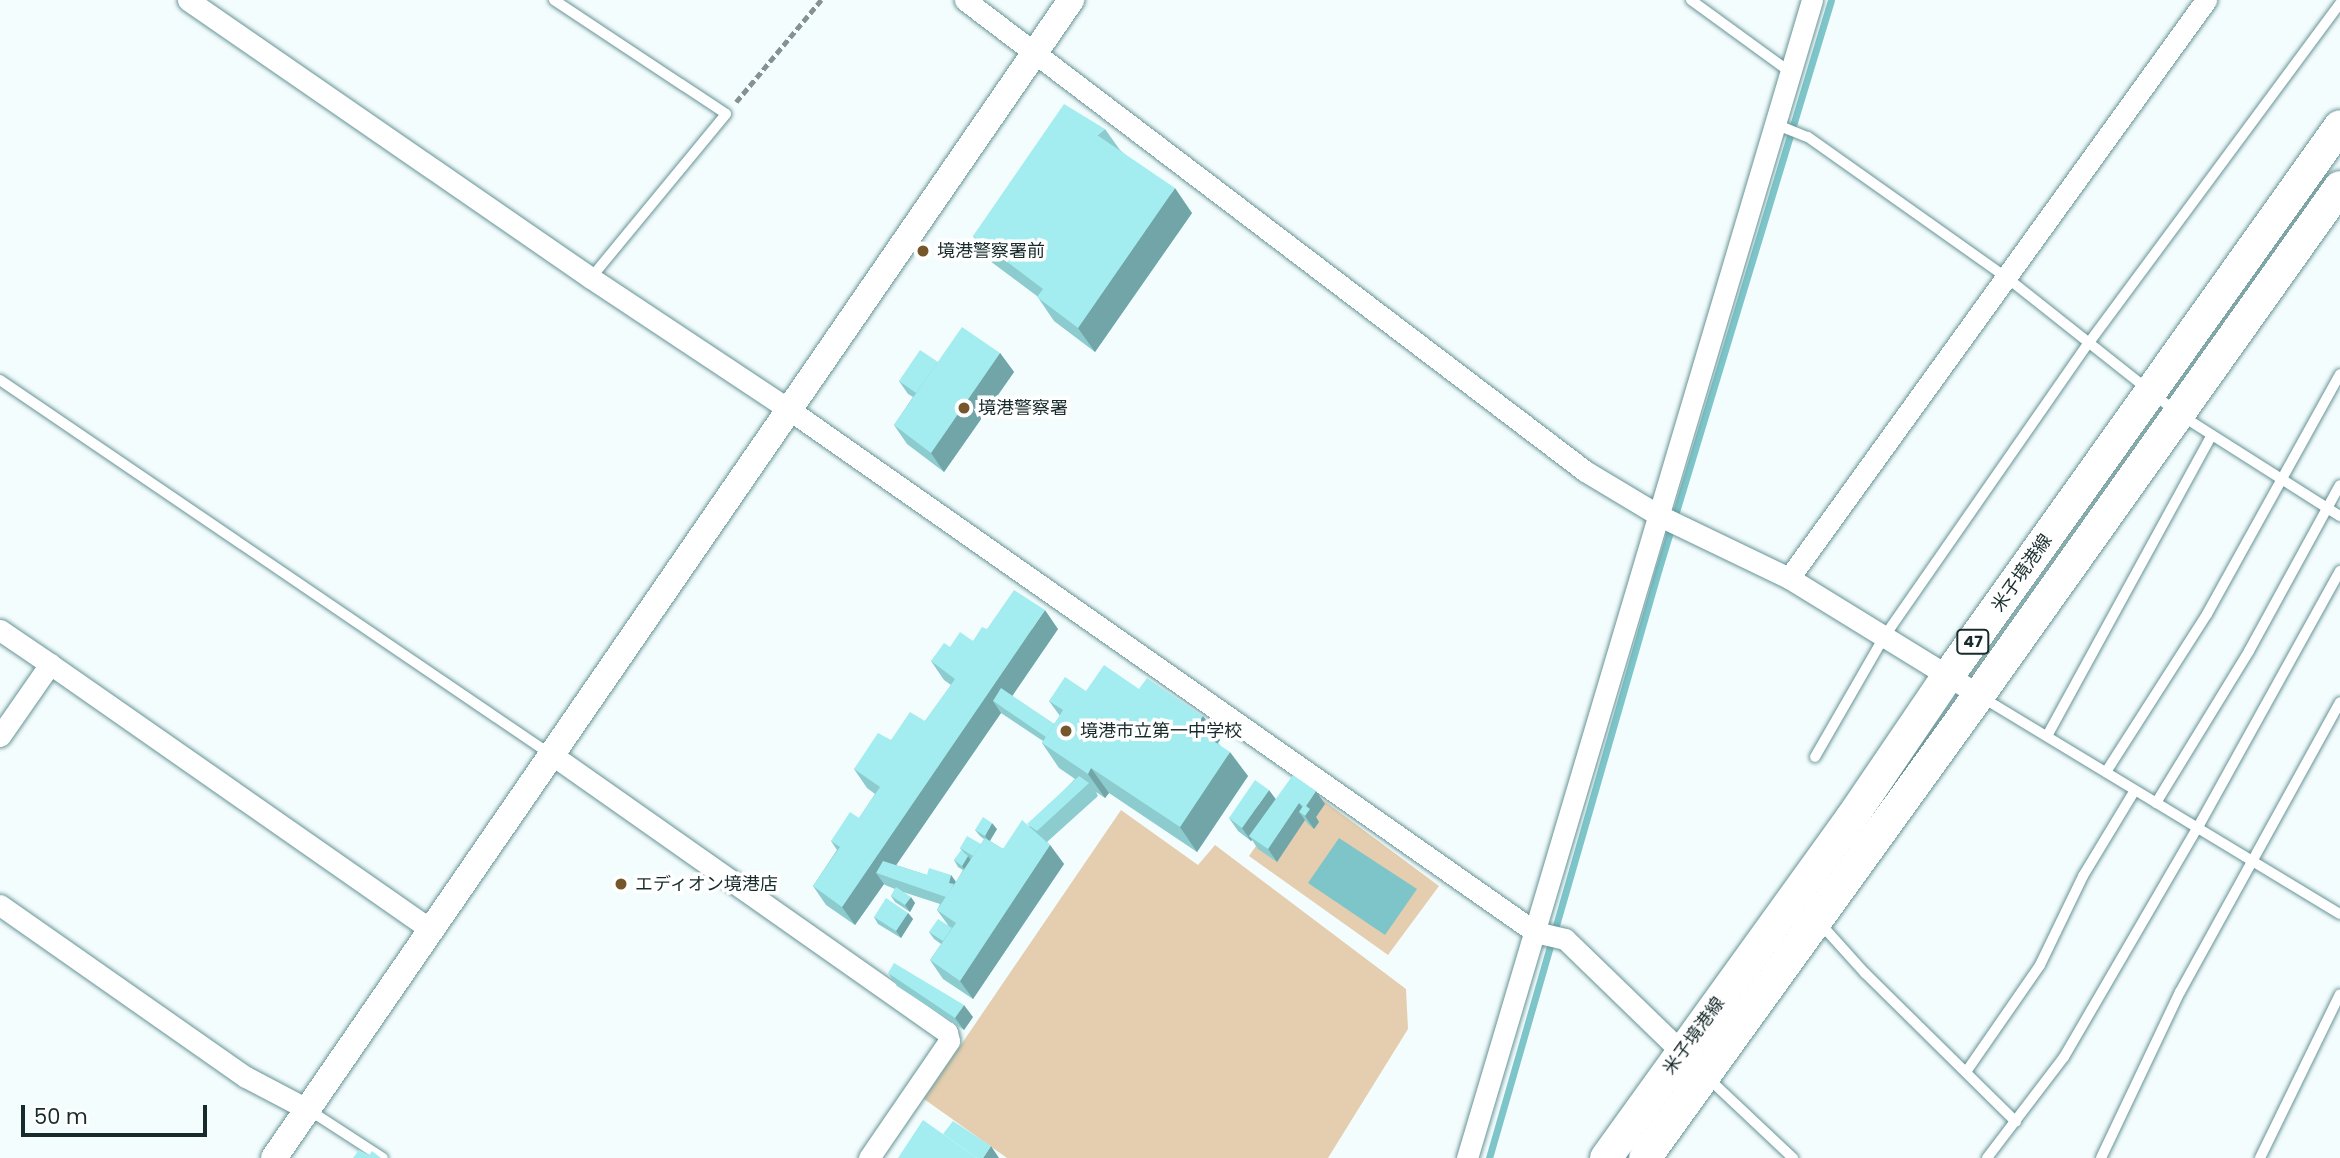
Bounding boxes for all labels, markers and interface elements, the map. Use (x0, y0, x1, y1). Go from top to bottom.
place label: 境港警察署前 (937, 240, 1045, 262)
marker: 境港警察署前 (915, 243, 931, 259)
place label: 境港警察署 (978, 397, 1068, 419)
marker: 境港警察署 (956, 400, 972, 416)
street label: 米子境港線 (1987, 530, 2057, 616)
road number: 47 (1955, 629, 1990, 654)
place label: 境港市立第一中学校 (1080, 720, 1242, 742)
marker: 境港市立第一中学校 (1058, 723, 1074, 739)
place label: エディオン境港店 (635, 873, 779, 895)
marker: エディオン境港店 (613, 876, 629, 892)
street label: 米子境港線 (1659, 993, 1729, 1079)
scale bar (24, 1092, 210, 1136)
text: 50 m (34, 1102, 88, 1131)

